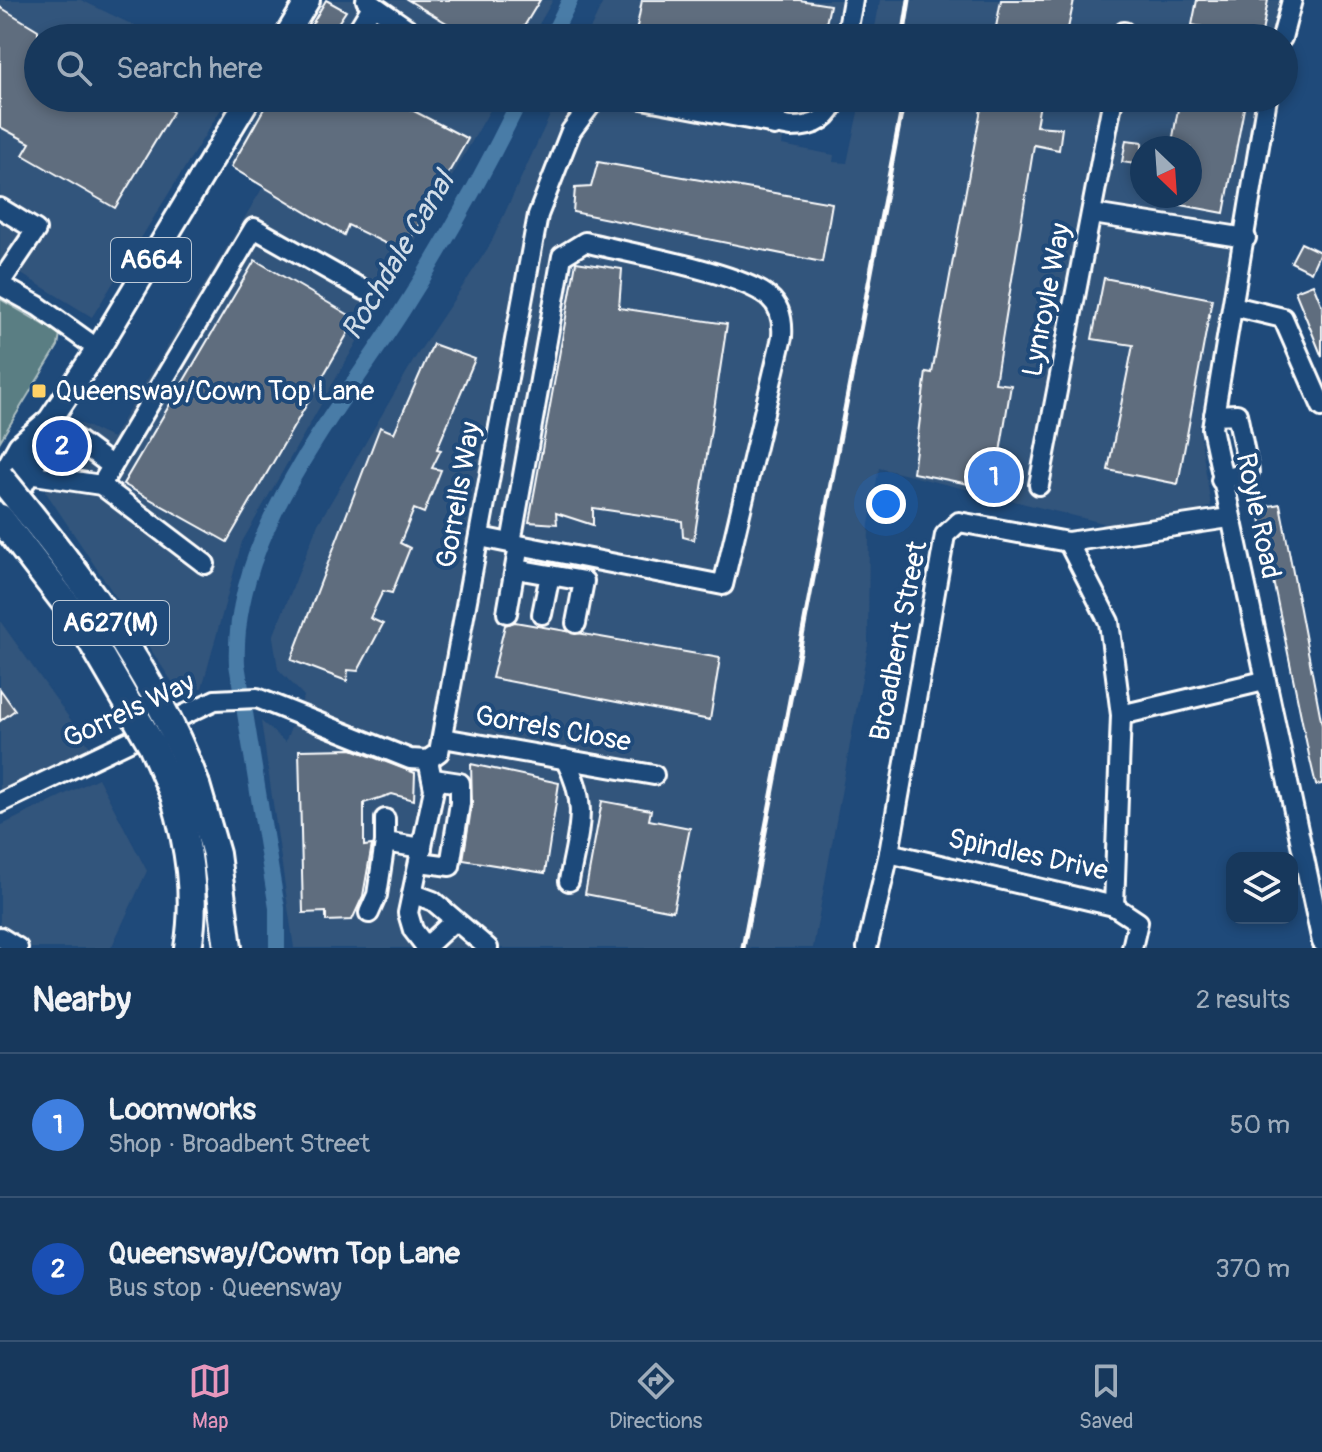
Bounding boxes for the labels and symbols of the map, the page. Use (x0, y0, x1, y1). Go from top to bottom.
north arrow (1130, 136, 1202, 208)
water label: Rochdale Canal (333, 163, 464, 347)
street label: Lynroyle Way (1015, 220, 1079, 380)
road number: A664 (111, 238, 191, 282)
place label: Queensway/Cown Top Lane (55, 374, 375, 409)
marker: Queensway/Cown Top Lane (30, 382, 48, 400)
pin: 2 (36, 416, 88, 476)
street label: Gorrells Way (429, 419, 489, 571)
pin: 1 (968, 447, 1020, 507)
street label: Royle Road (1228, 450, 1288, 582)
your location (866, 484, 906, 524)
street label: Broadbent Street (862, 537, 936, 744)
road number: A627(M) (53, 601, 169, 645)
street label: Gorrels Way (58, 665, 200, 757)
street label: Gorrels Close (472, 698, 634, 760)
street label: Spindles Drive (945, 821, 1111, 889)

